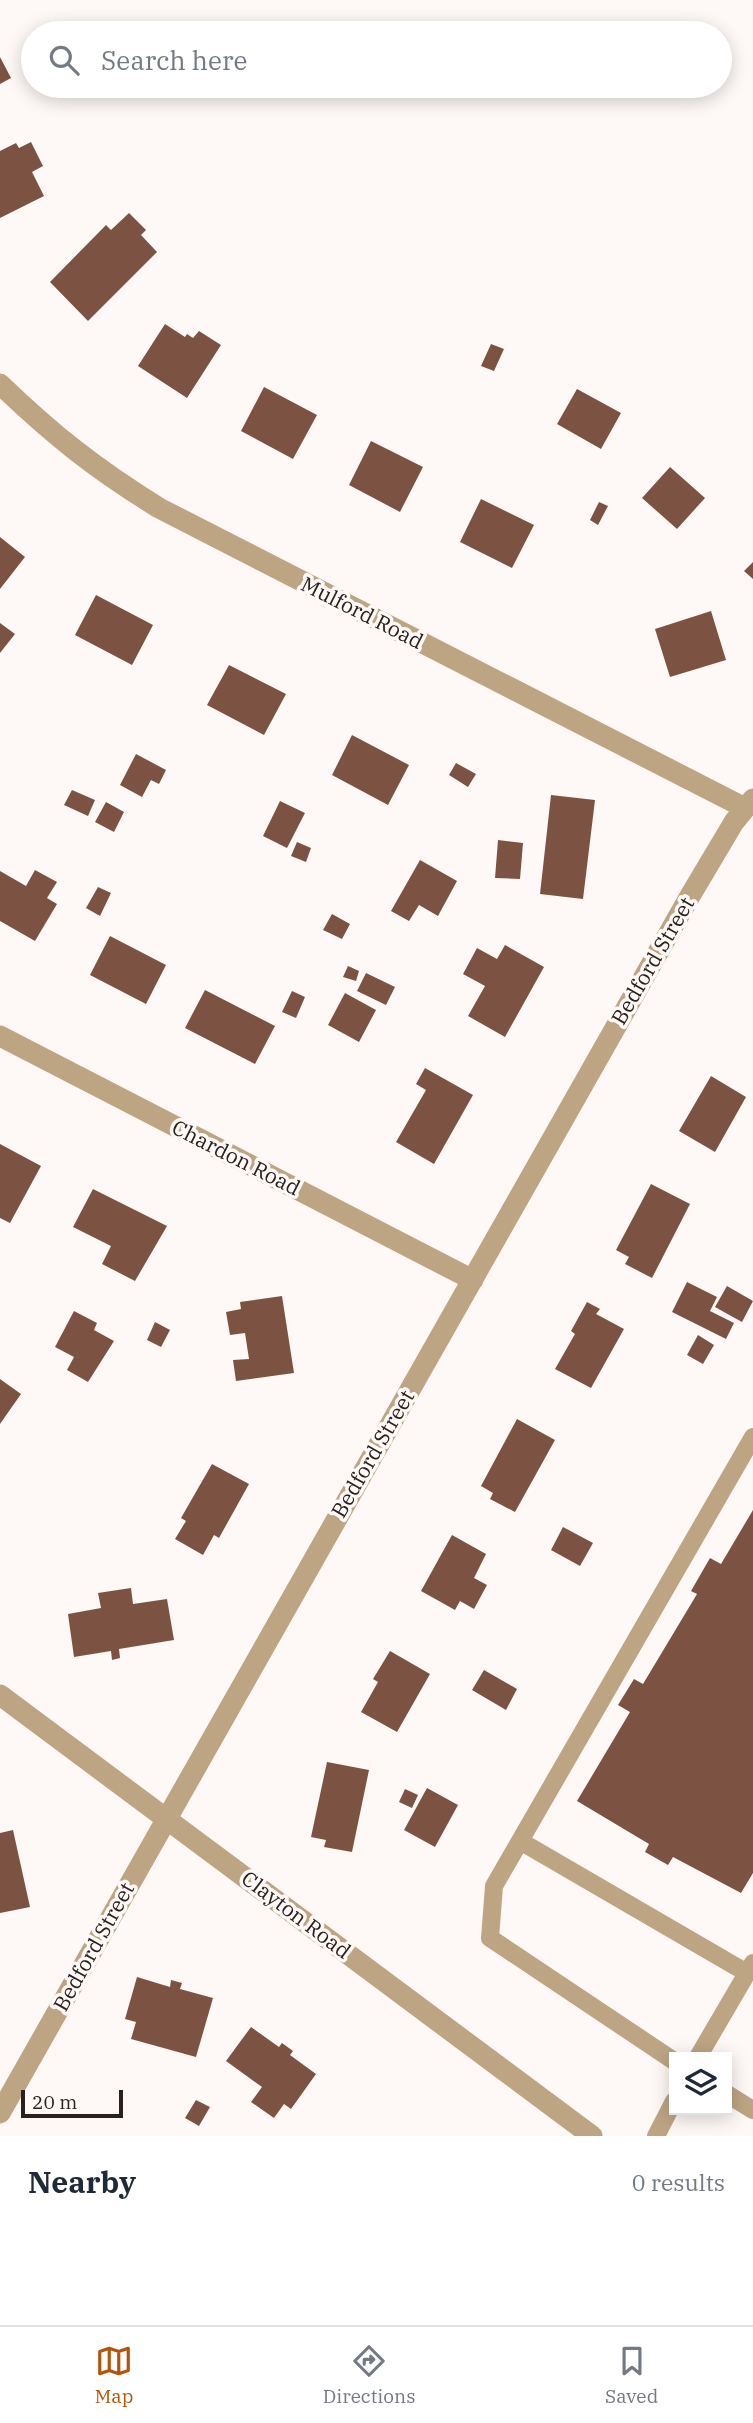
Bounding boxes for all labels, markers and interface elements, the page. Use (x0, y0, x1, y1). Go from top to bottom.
search box (21, 21, 732, 98)
icon: search (45, 41, 83, 79)
text: Search here (101, 43, 247, 77)
street label: Mulford Road (297, 569, 429, 655)
street label: Bedford Street (604, 892, 700, 1029)
street label: Chardon Road (168, 1113, 306, 1202)
street label: Bedford Street (324, 1385, 420, 1522)
street label: Clayton Road (236, 1864, 357, 1965)
street label: Bedford Street (46, 1877, 140, 2016)
map controls (669, 2052, 732, 2115)
button: layers (669, 2052, 732, 2115)
scale bar (21, 2087, 122, 2119)
text: 20 m (32, 2090, 77, 2114)
text: Nearby (28, 2162, 136, 2201)
text: 0 results (632, 2167, 725, 2197)
tab: Map (95, 2342, 133, 2408)
tab: Directions (323, 2342, 416, 2408)
tab: Saved (605, 2342, 658, 2408)

